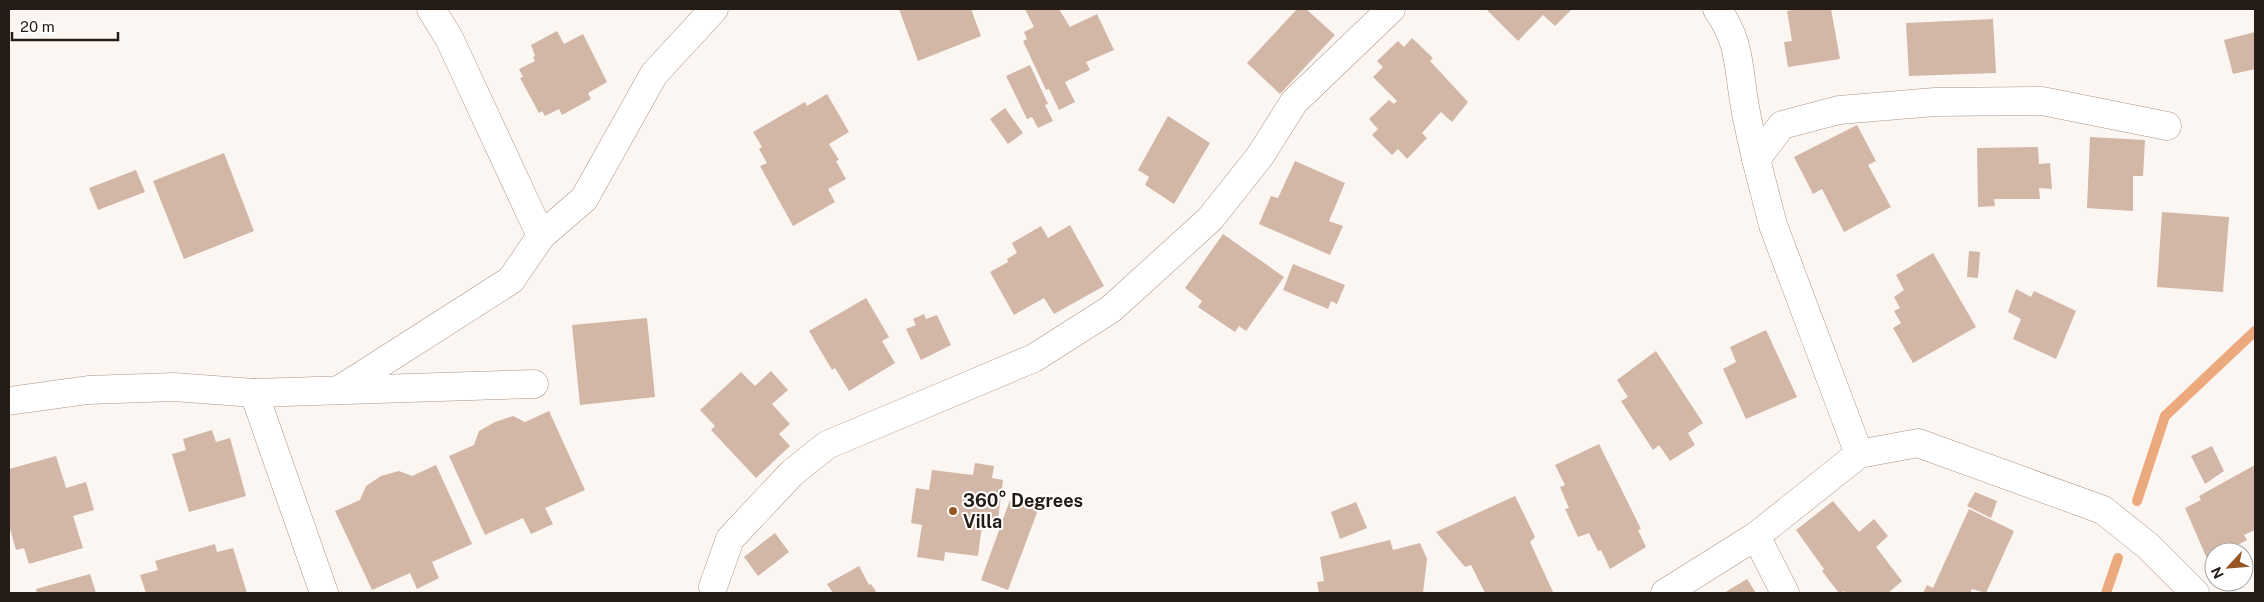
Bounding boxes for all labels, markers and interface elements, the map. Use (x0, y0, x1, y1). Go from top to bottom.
scale bar (12, 10, 119, 42)
text: 20 m (20, 18, 55, 35)
place label: 360° Degrees Villa (963, 490, 1083, 532)
marker: 360° Degrees Villa (947, 505, 959, 517)
north arrow (2204, 542, 2254, 592)
text: N (2208, 564, 2227, 581)

